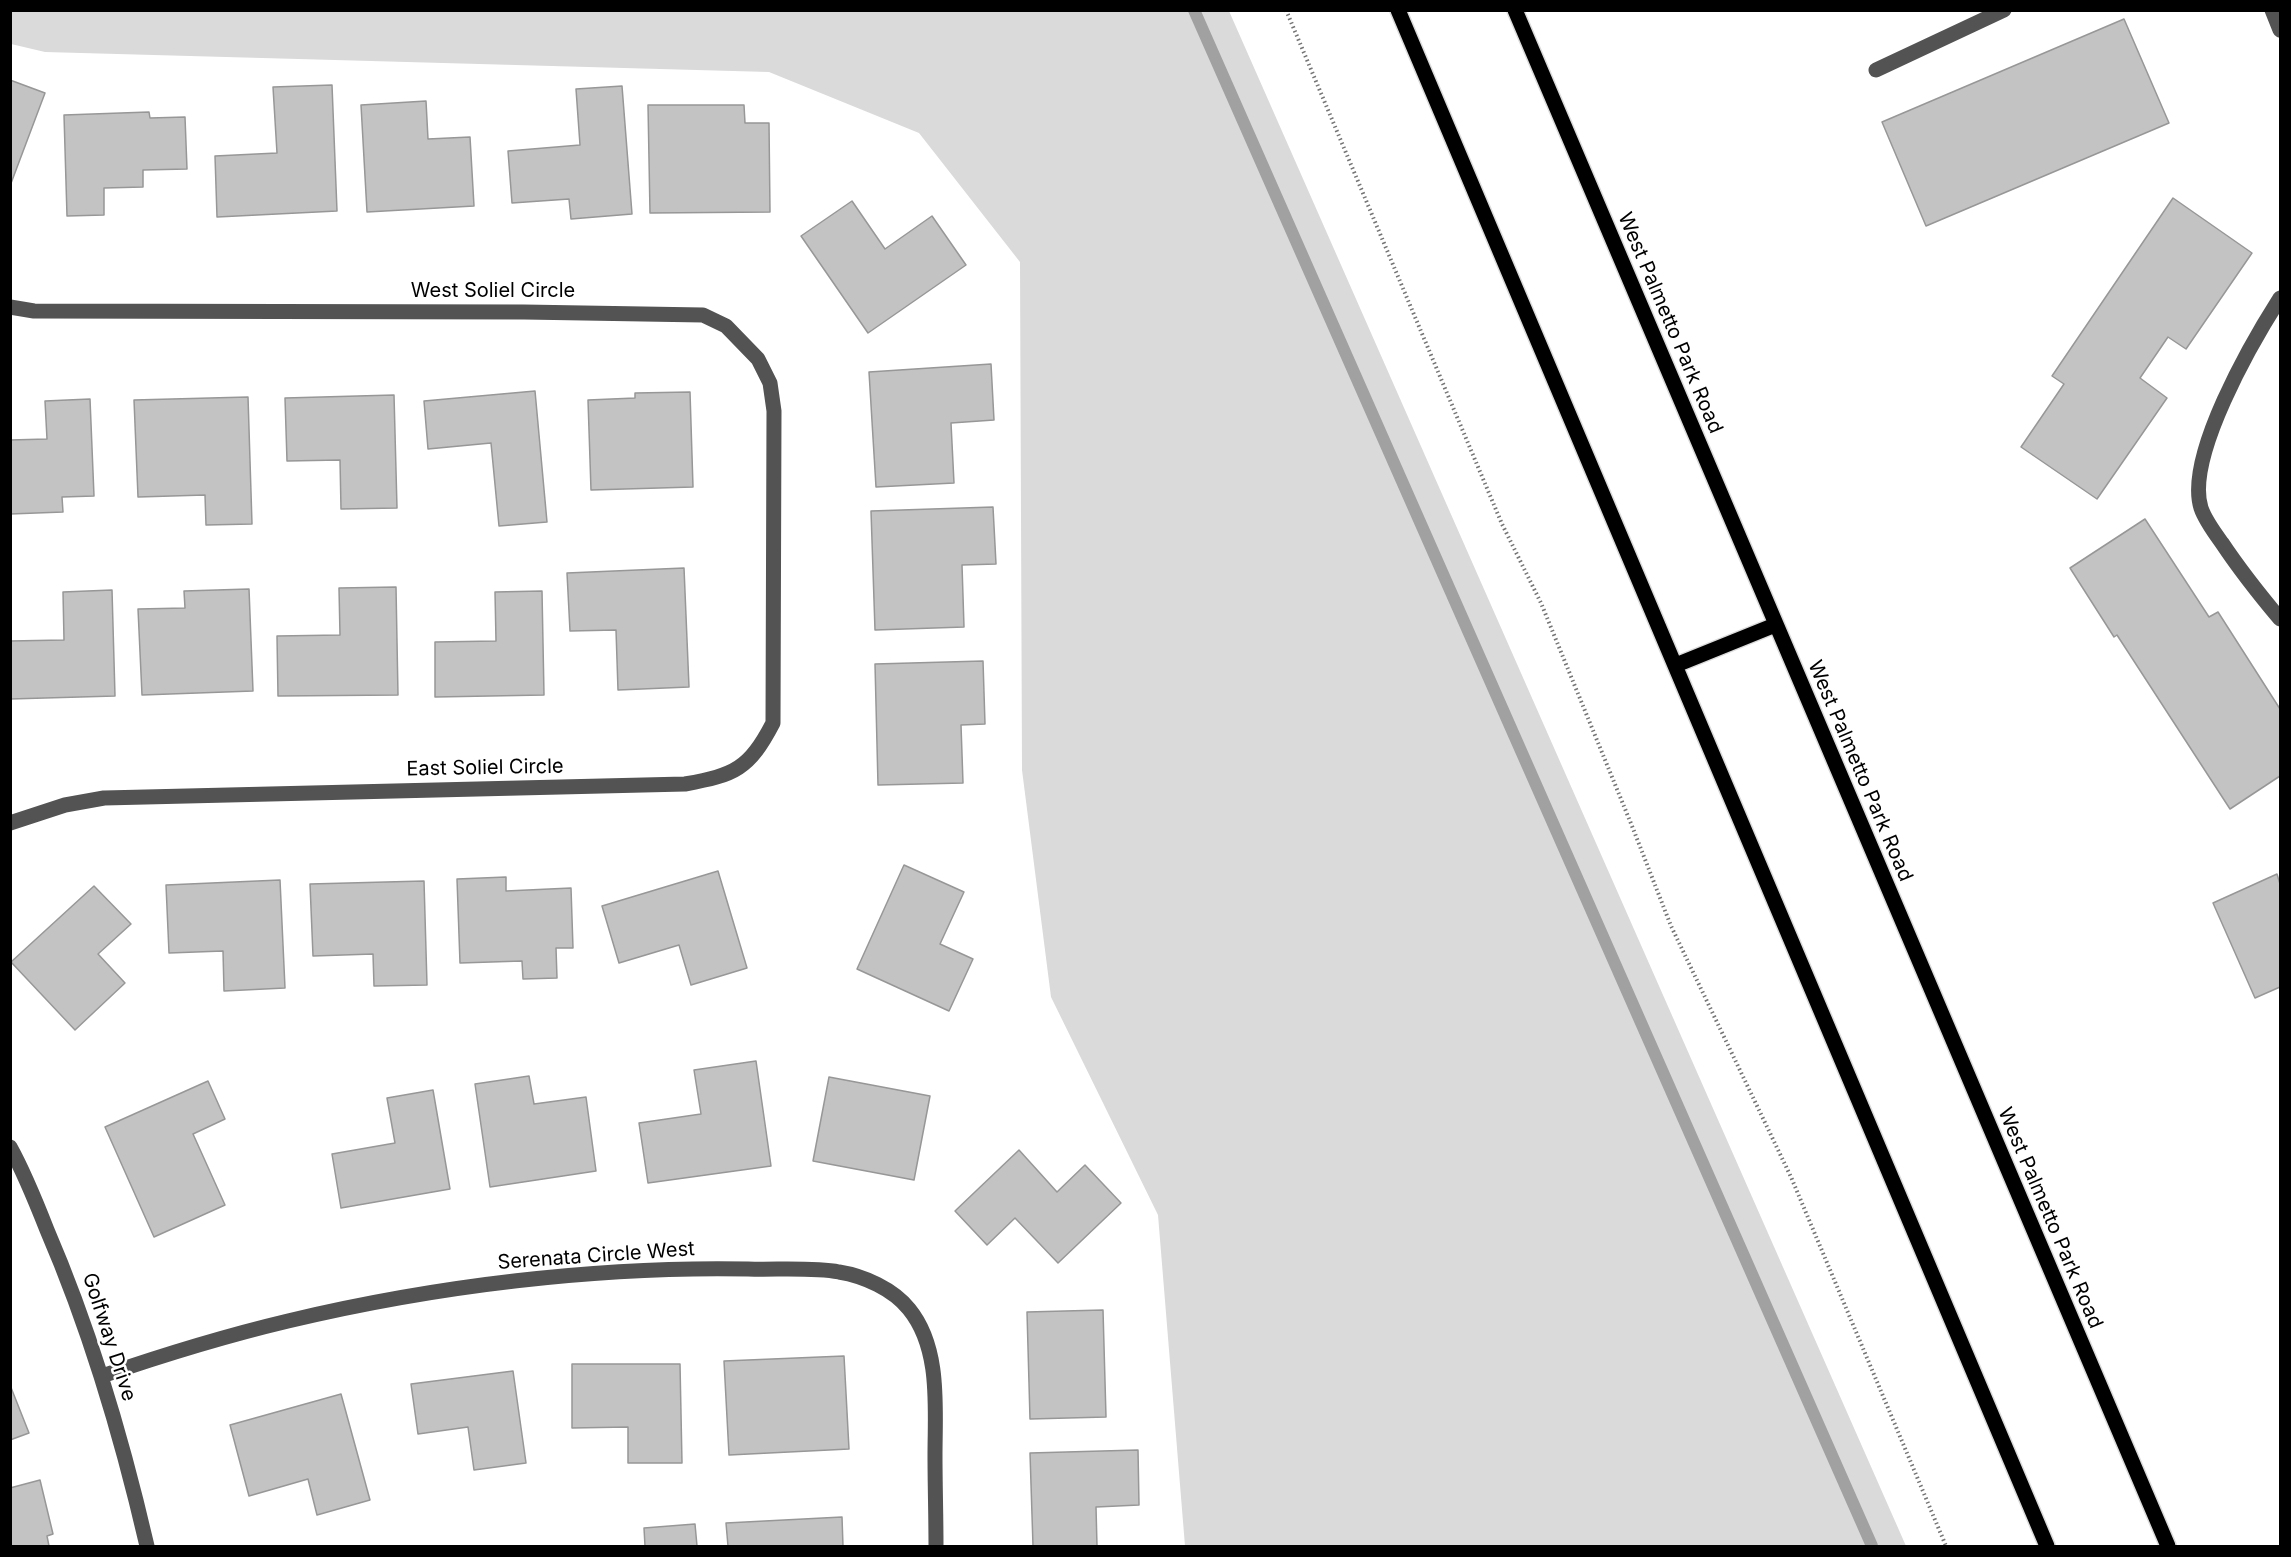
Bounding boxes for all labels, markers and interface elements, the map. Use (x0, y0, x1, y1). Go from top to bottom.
street label: West Palmetto Park Road (1612, 209, 1728, 437)
street label: West Soliel Circle (411, 279, 575, 303)
street label: West Palmetto Park Road (1802, 657, 1918, 885)
street label: East Soliel Circle (406, 755, 564, 781)
street label: West Palmetto Park Road (1992, 1104, 2108, 1332)
street label: Serenata Circle West (497, 1237, 695, 1275)
street label: Golfway Drive (77, 1270, 141, 1404)

